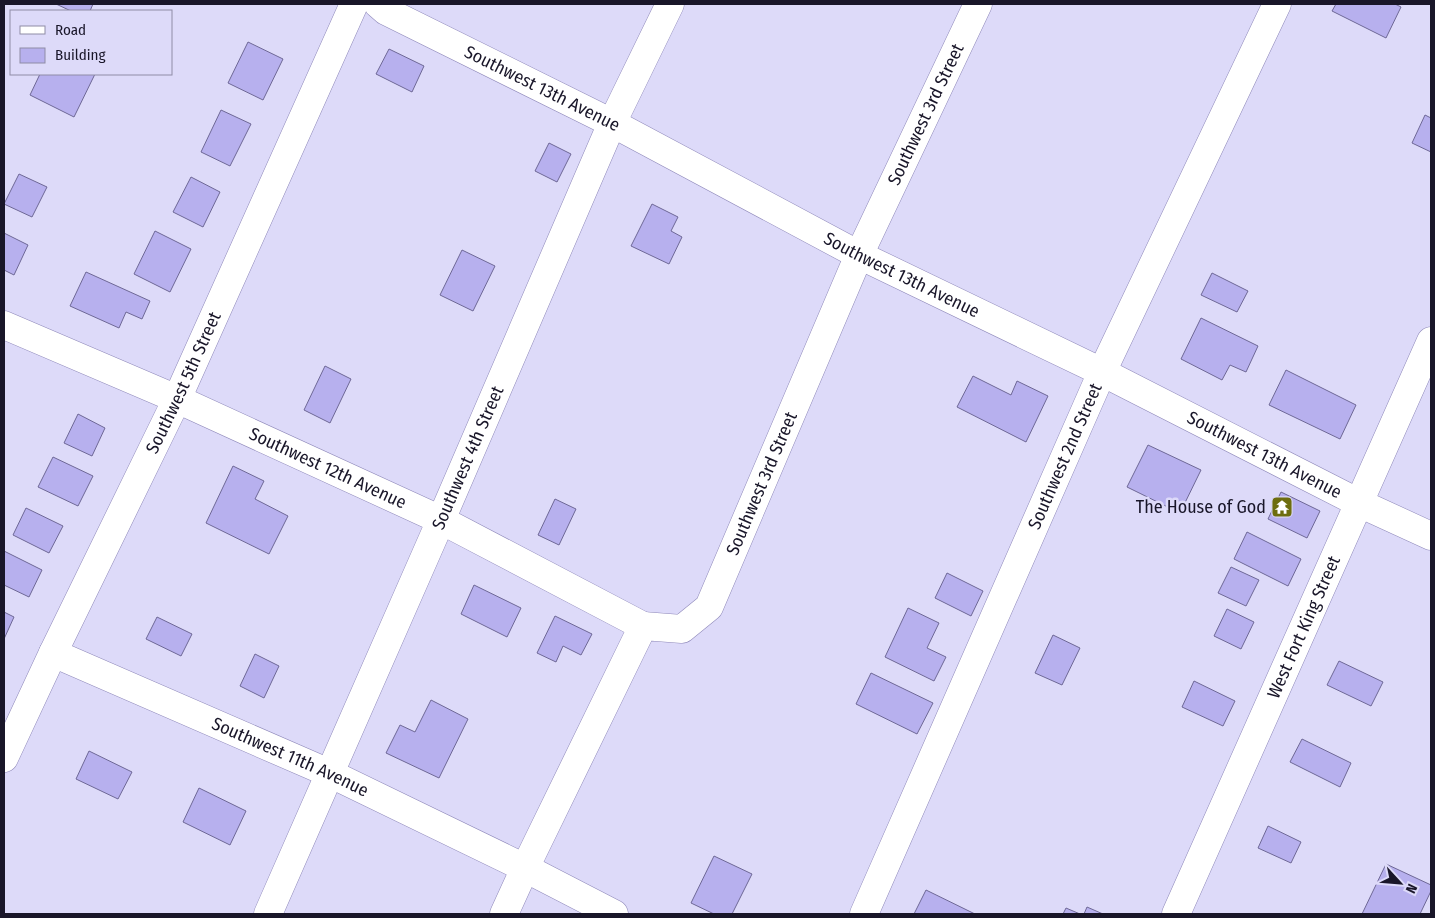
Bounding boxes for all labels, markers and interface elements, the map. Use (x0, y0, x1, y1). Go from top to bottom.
legend (10, 10, 172, 75)
text: Road (55, 21, 86, 39)
street label: Southwest 3rd Street (883, 40, 969, 189)
street label: Southwest 13th Avenue (461, 41, 624, 136)
text: Building (55, 46, 106, 64)
street label: Southwest 13th Avenue (820, 227, 983, 322)
street label: Southwest 5th Street (141, 308, 226, 457)
street label: Southwest 2nd Street (1023, 380, 1107, 533)
street label: Southwest 4th Street (427, 382, 508, 533)
street label: Southwest 13th Avenue (1183, 406, 1346, 503)
street label: Southwest 3rd Street (721, 408, 802, 559)
street label: Southwest 12th Avenue (246, 423, 410, 514)
temple icon: The House of God (1270, 495, 1294, 519)
place label: The House of God (1136, 496, 1266, 518)
street label: West Fort King Street (1262, 552, 1345, 702)
street label: Southwest 11th Avenue (208, 712, 372, 802)
north arrow (1375, 858, 1425, 908)
text: N (1402, 881, 1421, 896)

